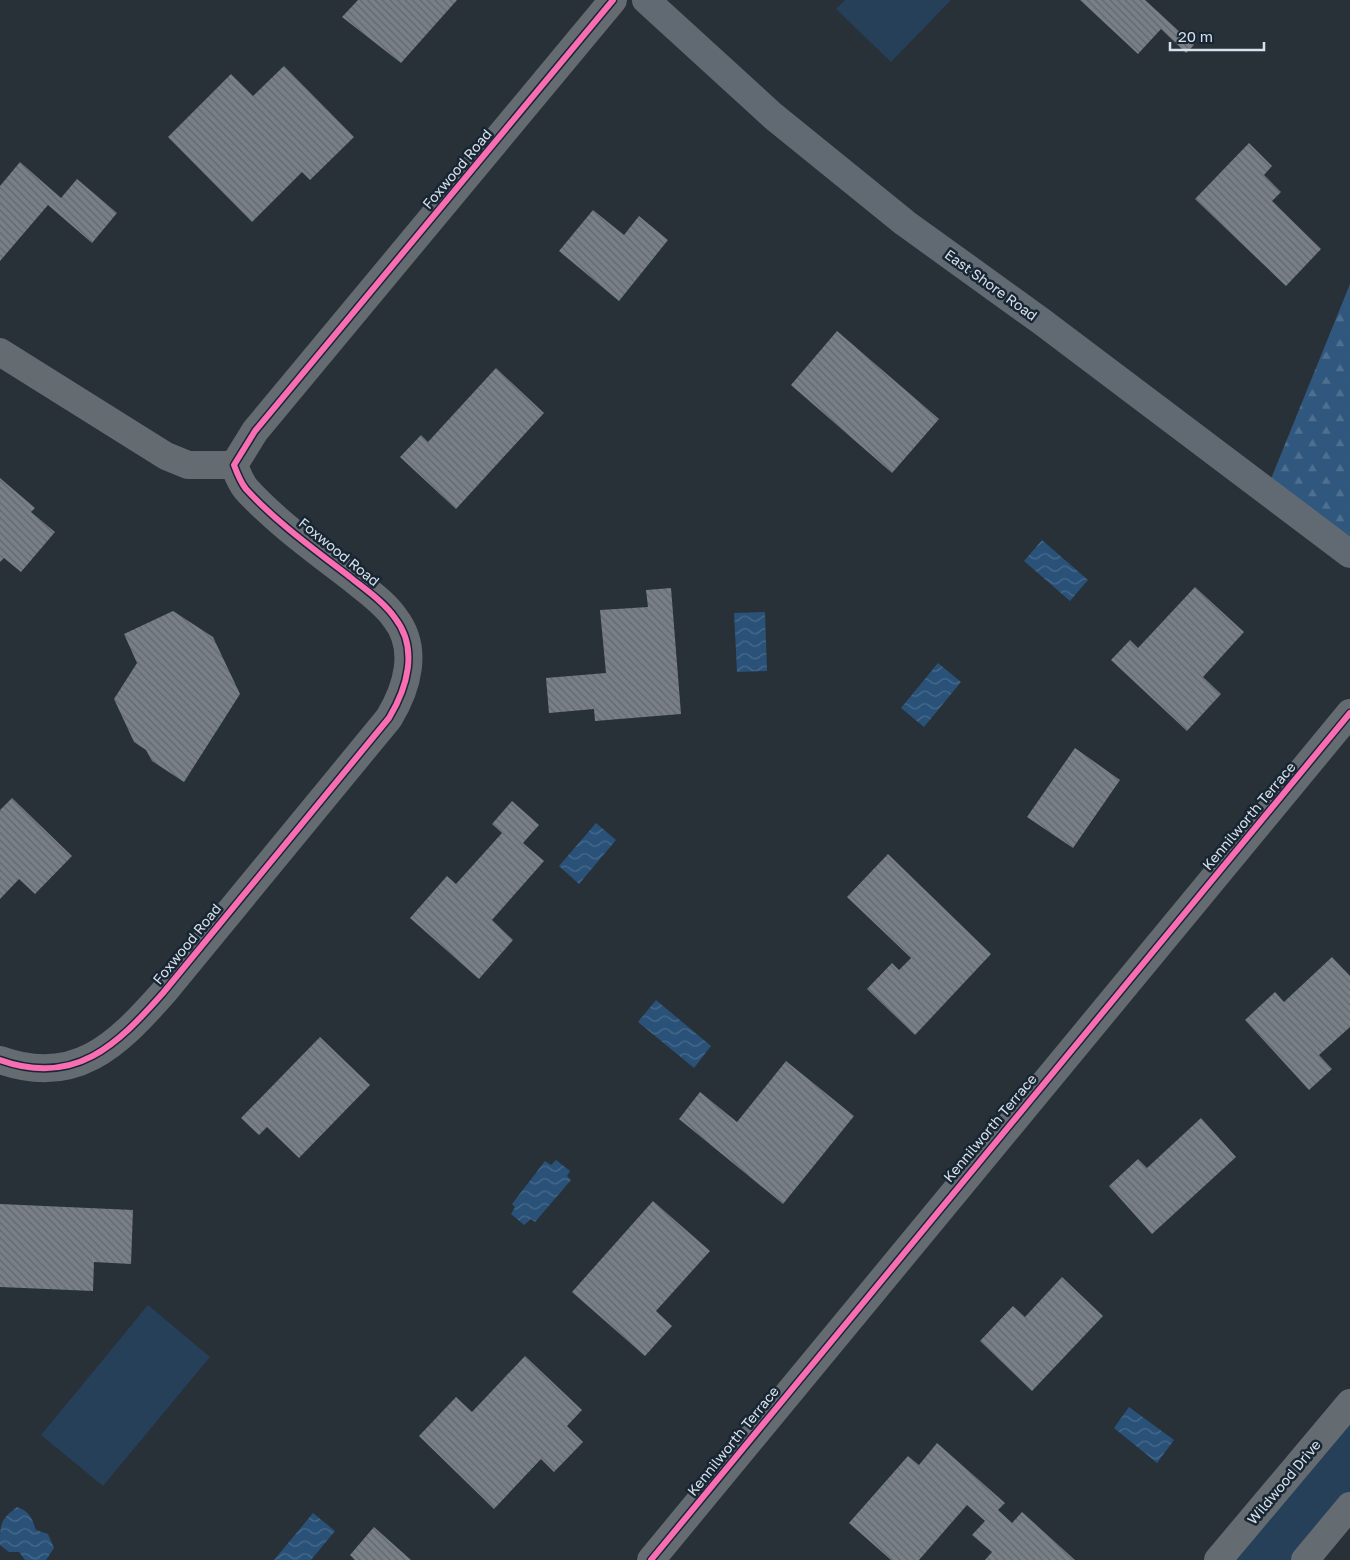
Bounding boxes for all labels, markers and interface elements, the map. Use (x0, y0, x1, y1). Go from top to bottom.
scale bar (1170, 20, 1264, 52)
text: 20 m (1178, 27, 1213, 45)
street label: Foxwood Road (418, 125, 495, 212)
street label: East Shore Road (942, 245, 1041, 324)
street label: Foxwood Road (296, 514, 383, 589)
street label: Kennilworth Terrace (1198, 758, 1299, 873)
street label: Foxwood Road (149, 900, 224, 987)
street label: Kennilworth Terrace (939, 1070, 1040, 1185)
street label: Kennilworth Terrace (683, 1383, 782, 1499)
street label: Wildwood Drive (1243, 1436, 1324, 1527)

